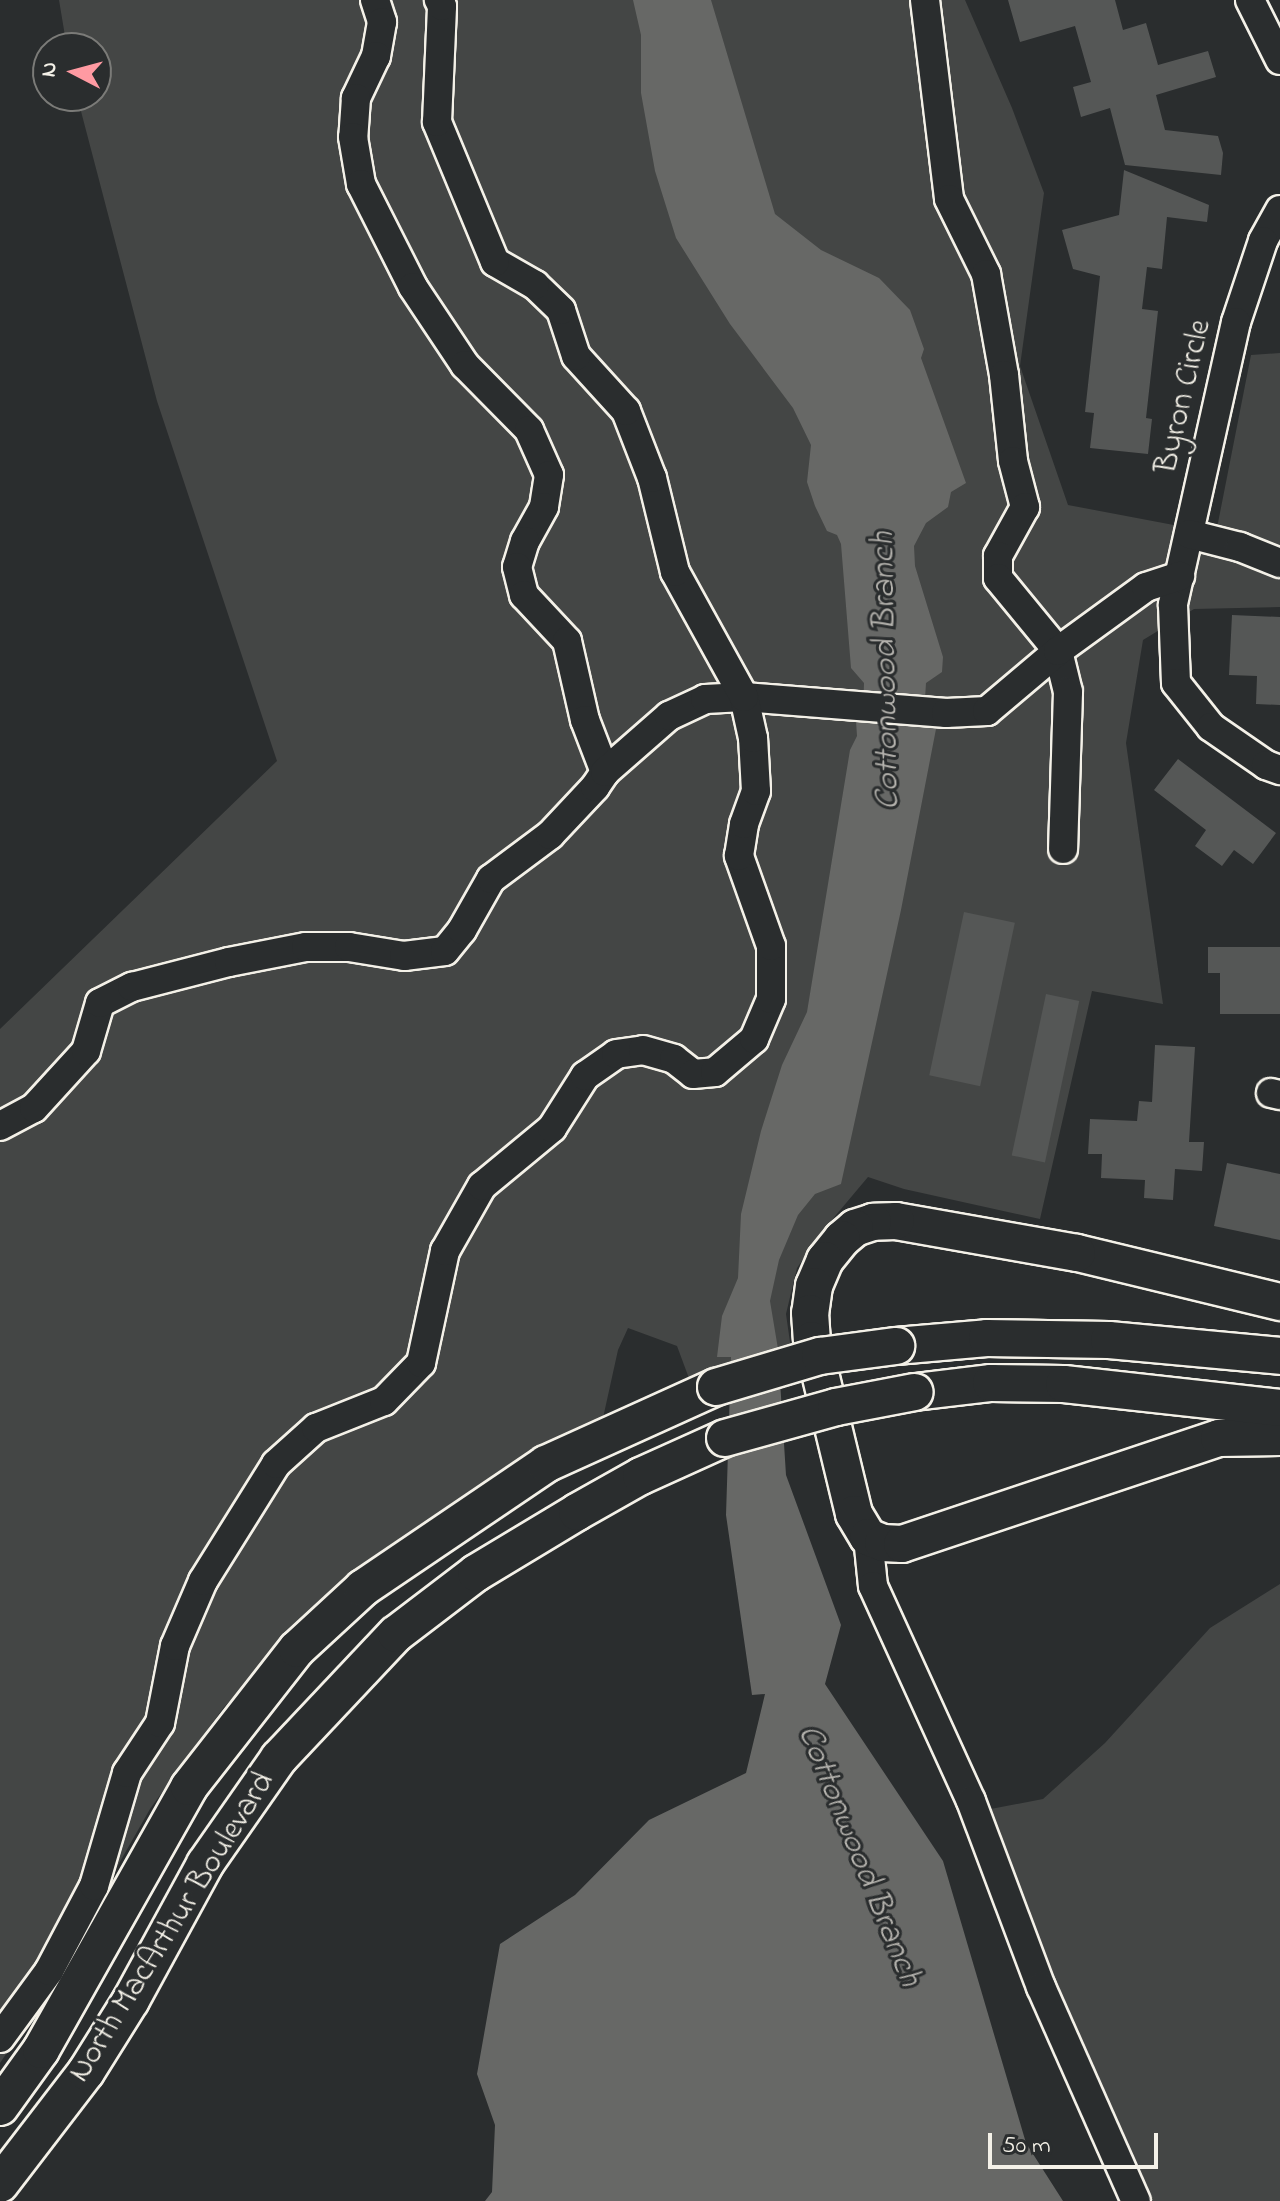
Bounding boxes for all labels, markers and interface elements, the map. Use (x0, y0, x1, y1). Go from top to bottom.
north arrow (32, 32, 112, 112)
text: N (33, 61, 67, 79)
street label: Byron Circle (1149, 316, 1221, 478)
water label: Cottonwood Branch (864, 531, 910, 811)
water label: Cottonwood Branch (787, 1719, 929, 1993)
street label: North MacArthur Boulevard (62, 1766, 284, 2090)
scale bar (992, 2117, 1162, 2167)
text: 50 m (1002, 2129, 1051, 2164)

